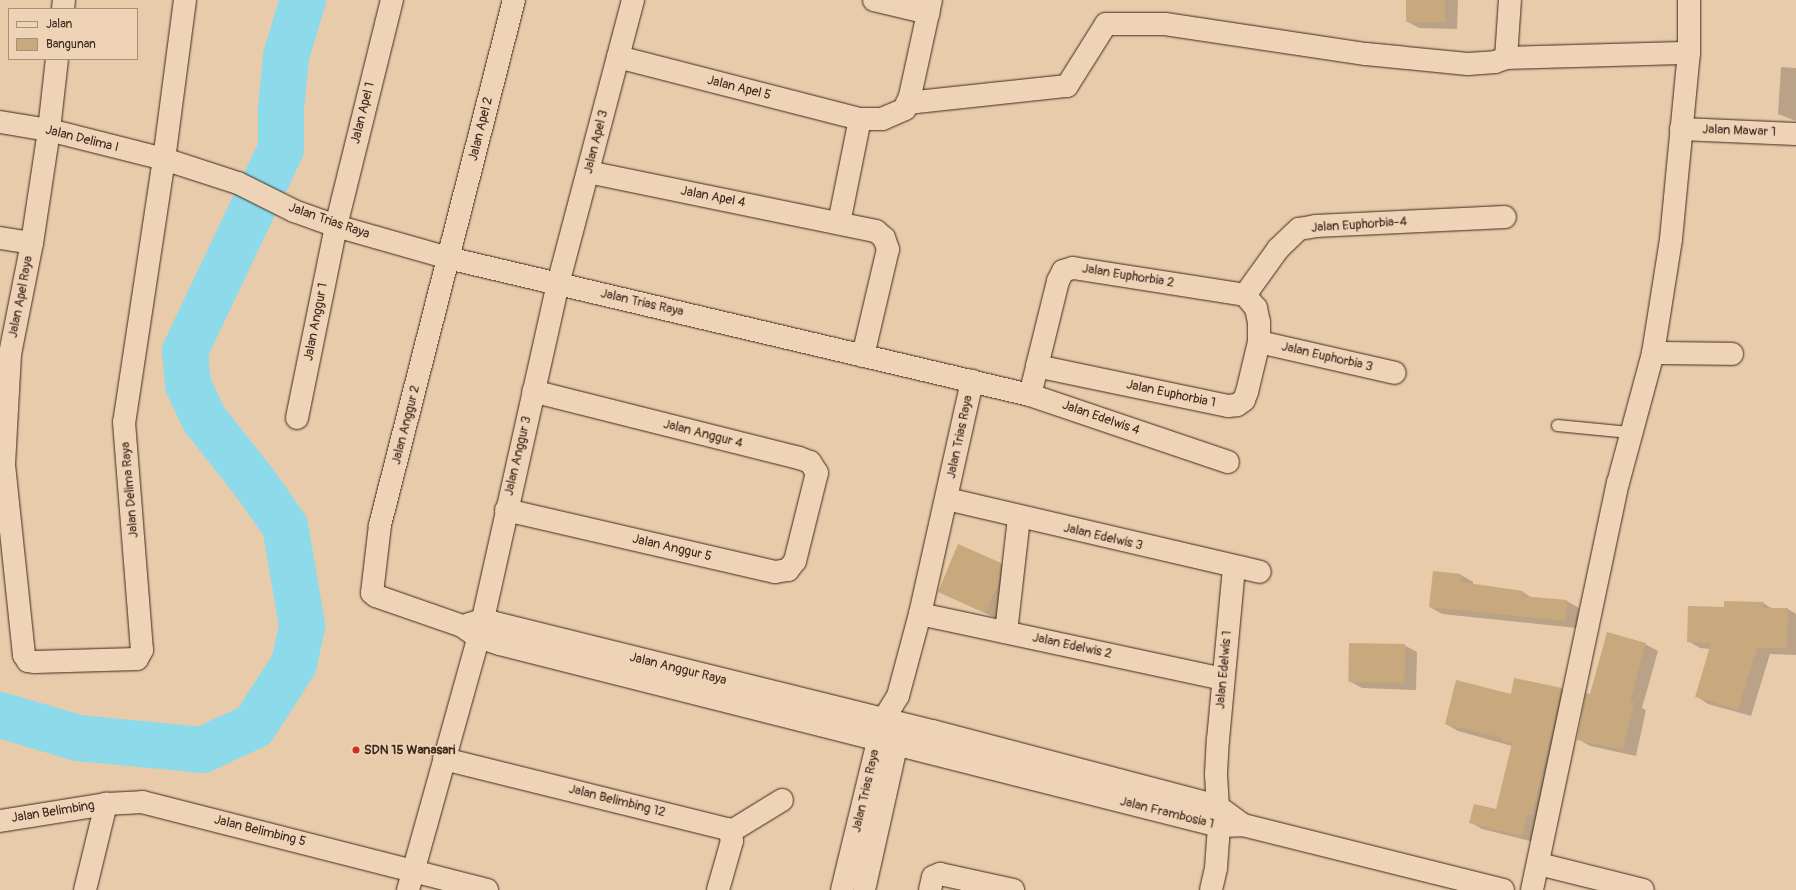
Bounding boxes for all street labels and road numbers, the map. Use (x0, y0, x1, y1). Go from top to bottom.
street label: Jalan Apel 5 (706, 73, 772, 103)
street label: Jalan Apel 1 (348, 80, 378, 146)
street label: Jalan Apel 2 (466, 95, 496, 163)
street label: Jalan Apel 3 (581, 108, 611, 176)
street label: Jalan Delima I (44, 122, 120, 156)
street label: Jalan Mawar 1 (1702, 122, 1776, 140)
street label: Jalan Apel 4 (679, 183, 747, 211)
street label: Jalan Trias Raya (286, 200, 372, 242)
street label: Jalan Euphorbia-4 (1310, 214, 1408, 236)
street label: Jalan Apel Raya (5, 255, 37, 339)
street label: Jalan Euphorbia 2 (1081, 261, 1175, 291)
street label: Jalan Anggur 1 (301, 282, 331, 362)
street label: Jalan Trias Raya (599, 286, 685, 320)
street label: Jalan Euphorbia 3 (1280, 339, 1374, 375)
street label: Jalan Euphorbia 1 (1125, 377, 1217, 411)
street label: Jalan Anggur 2 (389, 384, 423, 466)
street label: Jalan Trias Raya (944, 394, 976, 480)
street label: Jalan Edelwis 4 (1060, 397, 1142, 439)
street label: Jalan Anggur 3 (501, 415, 535, 497)
street label: Jalan Anggur 4 (662, 417, 744, 451)
street label: Jalan Delima Raya (118, 441, 142, 539)
street label: Jalan Edelwis 3 (1062, 520, 1144, 554)
street label: Jalan Anggur 5 (631, 531, 713, 565)
street label: Jalan Edelwis 2 (1031, 630, 1113, 662)
street label: Jalan Edelwis 1 (1213, 630, 1235, 710)
street label: Jalan Anggur Raya (628, 649, 728, 689)
street label: Jalan Trias Raya (849, 748, 883, 834)
street label: Jalan Belimbing 12 (567, 781, 667, 821)
street label: Jalan Frambosia 1 (1118, 794, 1216, 832)
street label: Jalan Belimbing (10, 798, 96, 826)
street label: Jalan Belimbing 5 (213, 812, 307, 850)

